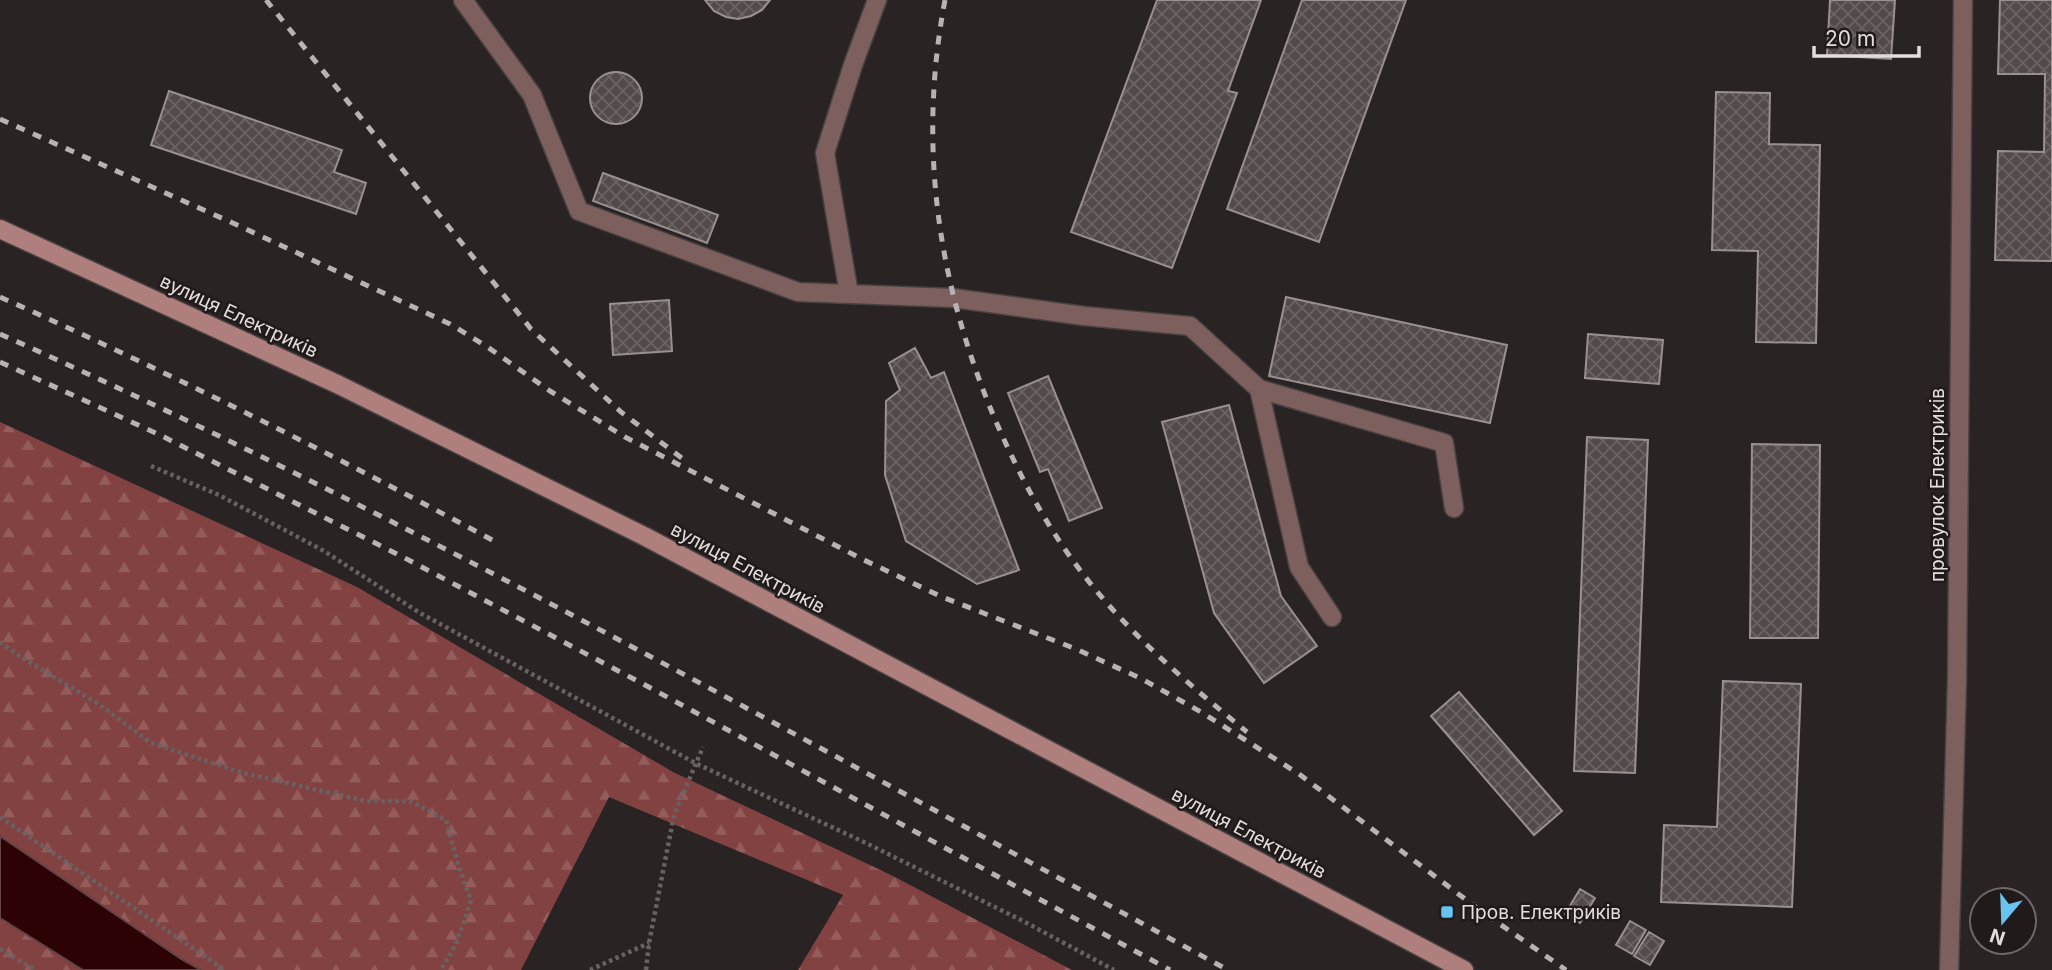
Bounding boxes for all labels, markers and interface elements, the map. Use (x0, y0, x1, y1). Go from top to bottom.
scale bar (1814, 14, 1919, 58)
text: 20 m (1825, 26, 1875, 51)
street label: вулиця Електриків (157, 269, 321, 363)
street label: провулок Електриків (1926, 388, 1949, 582)
street label: вулиця Електриків (667, 518, 829, 618)
street label: вулиця Електриків (1168, 783, 1330, 883)
north arrow (1968, 886, 2038, 956)
place label: Пров. Електриків (1461, 901, 1621, 924)
marker: Пров. Електриків (1439, 904, 1455, 920)
text: N (1987, 923, 2008, 950)

